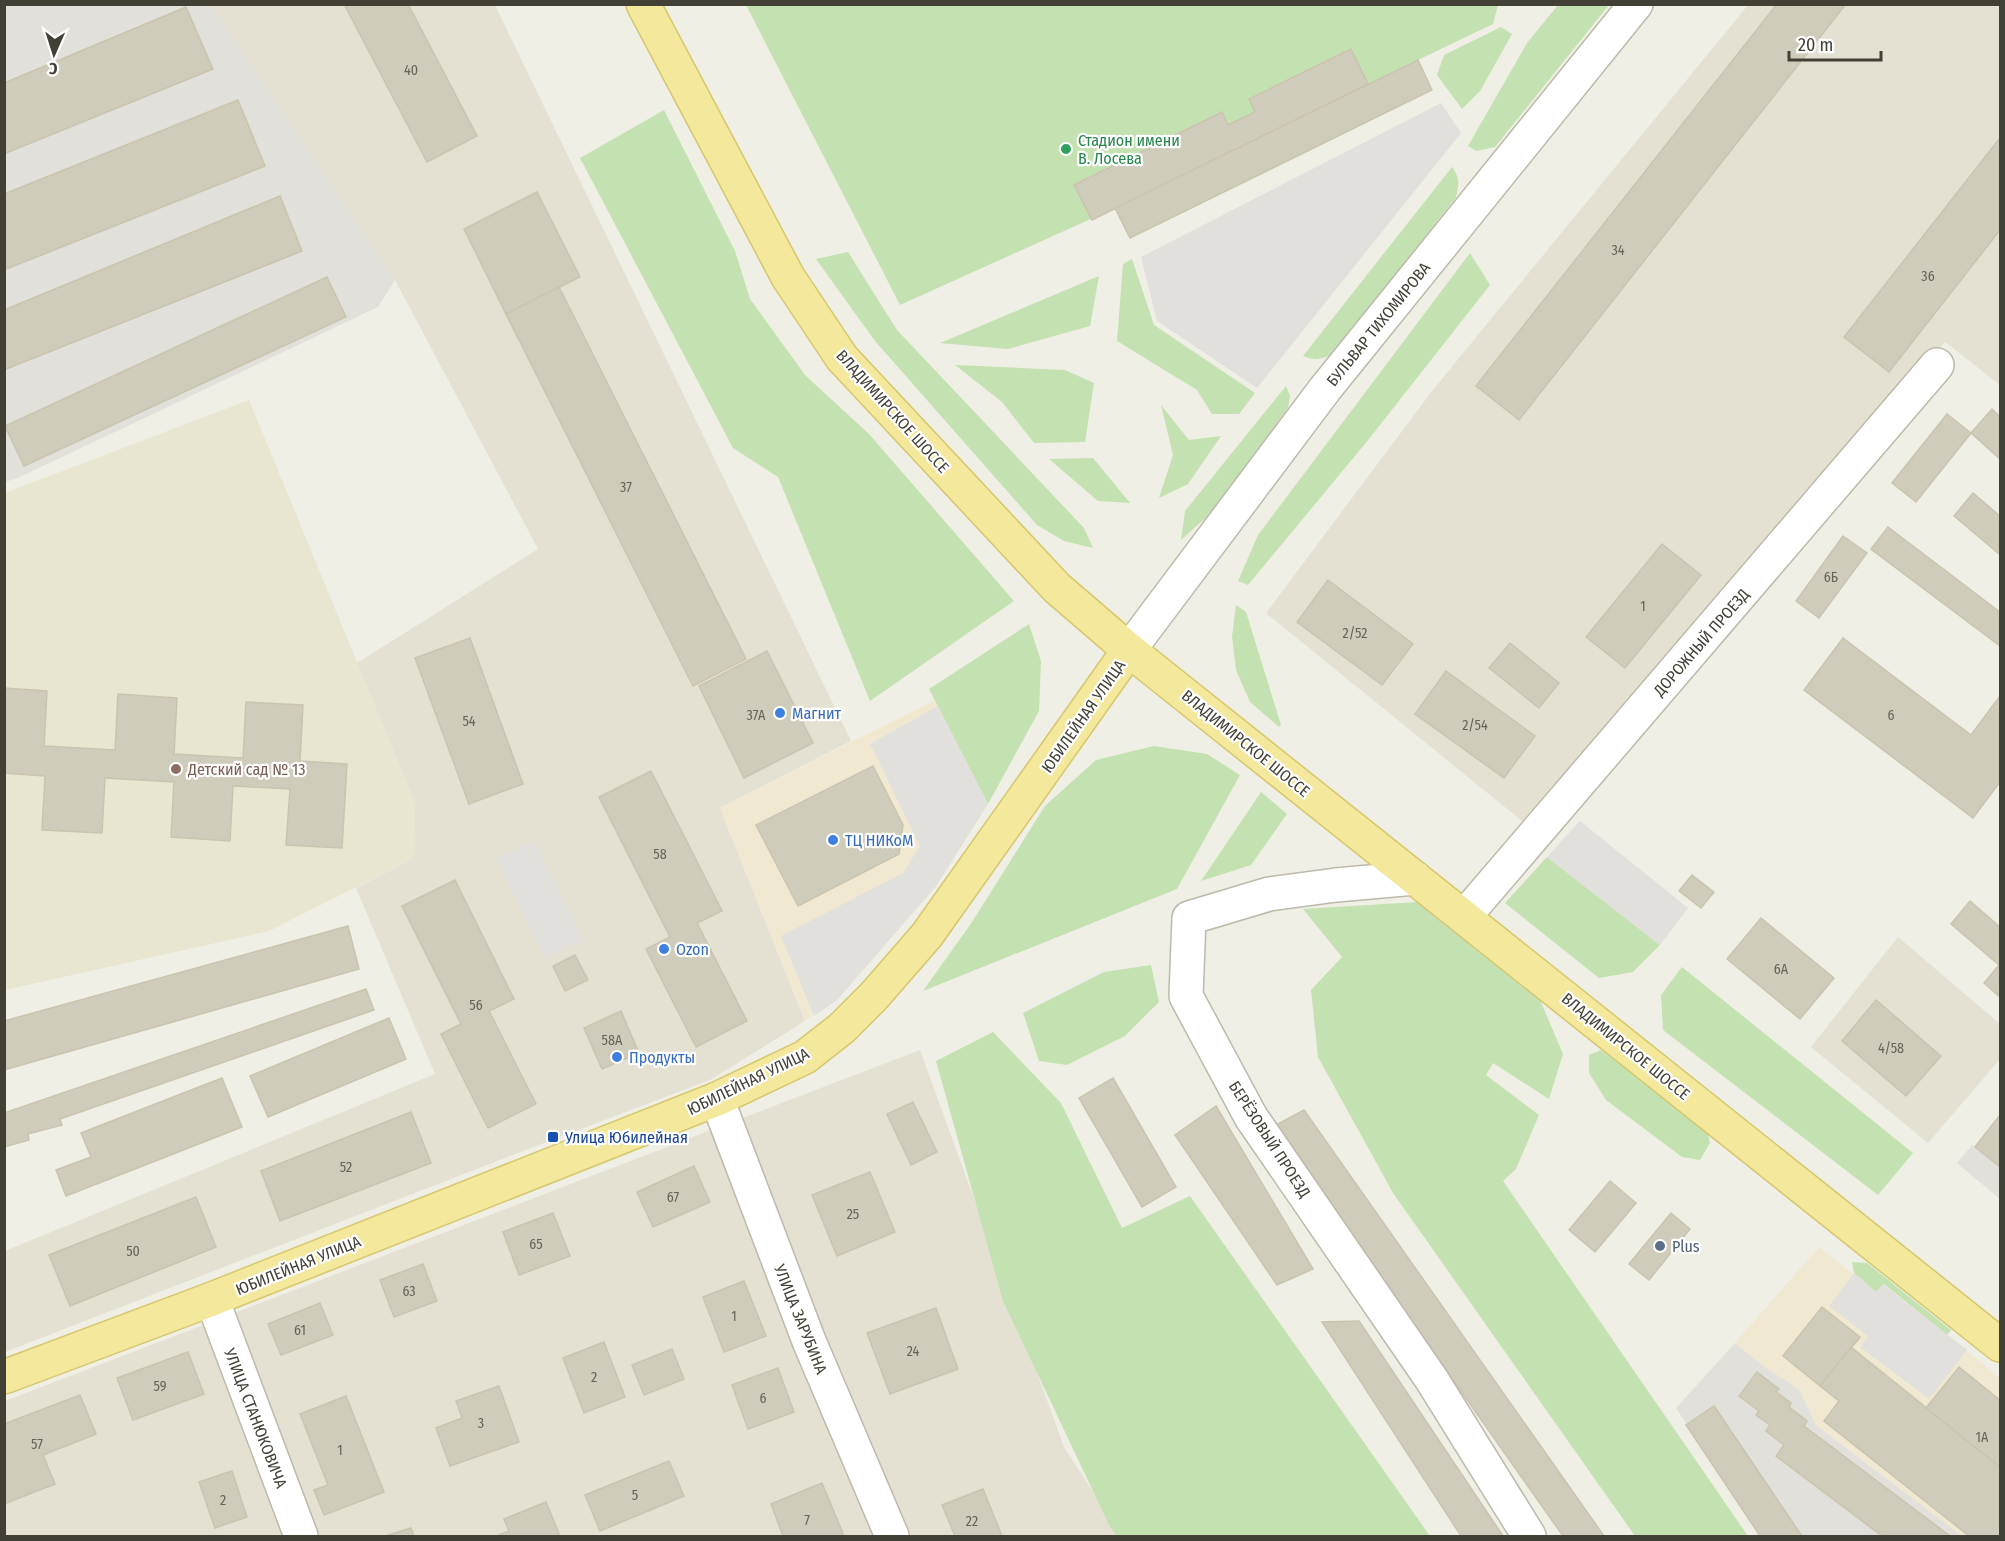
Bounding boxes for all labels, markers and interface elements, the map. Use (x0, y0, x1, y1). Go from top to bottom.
north arrow (24, 24, 84, 84)
scale bar (1789, 24, 1880, 62)
text: 20 m (1798, 34, 1833, 56)
text: С (48, 59, 58, 78)
house number: 40 (404, 62, 418, 79)
place label: Стадион имени В. Лосева (1078, 131, 1180, 168)
marker: Стадион имени В. Лосева (1059, 142, 1073, 156)
house number: 34 (1611, 242, 1625, 259)
street label: БУЛЬВАР ТИХОМИРОВА (1323, 258, 1435, 390)
house number: 36 (1921, 268, 1935, 285)
street label: ВЛАДИМИРСКОЕ ШОССЕ (832, 346, 953, 477)
house number: 37 (620, 479, 632, 496)
house number: 6Б (1824, 569, 1838, 586)
street label: ДОРОЖНЫЙ ПРОЕЗД (1649, 585, 1753, 701)
house number: 1 (1640, 598, 1646, 615)
house number: 2/52 (1343, 625, 1367, 642)
street label: ЮБИЛЕЙНАЯ УЛИЦА (1037, 656, 1130, 776)
street label: ВЛАДИМИРСКОЕ ШОССЕ (1178, 686, 1313, 801)
place label: Магнит (792, 704, 842, 723)
marker: Магнит (773, 706, 787, 720)
house number: 37А (747, 707, 766, 724)
house number: 6 (1888, 707, 1895, 724)
house number: 54 (462, 713, 476, 730)
house number: 2/54 (1462, 717, 1488, 734)
place label: Детский сад № 13 (187, 760, 306, 779)
marker: Детский сад № 13 (169, 762, 183, 776)
place label: ТЦ НИКоМ (845, 831, 913, 850)
marker: ТЦ НИКоМ (826, 833, 840, 847)
house number: 58 (653, 846, 667, 863)
place label: Ozon (676, 940, 709, 959)
marker: Ozon (657, 942, 671, 956)
house number: 6А (1774, 961, 1789, 978)
street label: ВЛАДИМИРСКОЕ ШОССЕ (1558, 989, 1693, 1104)
house number: 56 (469, 997, 483, 1014)
house number: 58А (602, 1032, 623, 1049)
house number: 4/58 (1878, 1040, 1904, 1057)
street label: ЮБИЛЕЙНАЯ УЛИЦА (684, 1043, 813, 1119)
place label: Продукты (629, 1048, 695, 1067)
marker: Продукты (610, 1050, 624, 1064)
street label: БЕРЁЗОВЫЙ ПРОЕЗД (1225, 1077, 1314, 1201)
place label: Улица Юбилейная (564, 1128, 688, 1147)
marker: Улица Юбилейная (546, 1130, 560, 1144)
house number: 52 (340, 1159, 352, 1176)
house number: 67 (667, 1189, 679, 1206)
house number: 25 (847, 1206, 859, 1223)
street label: ЮБИЛЕЙНАЯ УЛИЦА (233, 1232, 364, 1299)
house number: 65 (529, 1236, 543, 1253)
place label: Plus (1672, 1237, 1700, 1256)
marker: Plus (1653, 1239, 1667, 1253)
house number: 50 (126, 1243, 140, 1260)
street label: УЛИЦА ЗАРУБИНА (770, 1261, 831, 1377)
house number: 63 (402, 1283, 416, 1300)
house number: 1 (731, 1308, 737, 1325)
house number: 61 (294, 1322, 306, 1339)
house number: 24 (907, 1343, 920, 1360)
street label: УЛИЦА СТАНЮКОВИЧА (220, 1345, 291, 1491)
house number: 2 (591, 1369, 597, 1386)
house number: 59 (153, 1378, 167, 1395)
house number: 6 (760, 1390, 767, 1407)
house number: 3 (478, 1415, 484, 1432)
house number: 1А (1976, 1429, 1989, 1446)
house number: 57 (31, 1436, 43, 1453)
house number: 1 (337, 1442, 343, 1459)
house number: 5 (632, 1487, 638, 1504)
house number: 2 (220, 1492, 226, 1509)
house number: 7 (804, 1512, 810, 1529)
house number: 22 (966, 1513, 978, 1530)

